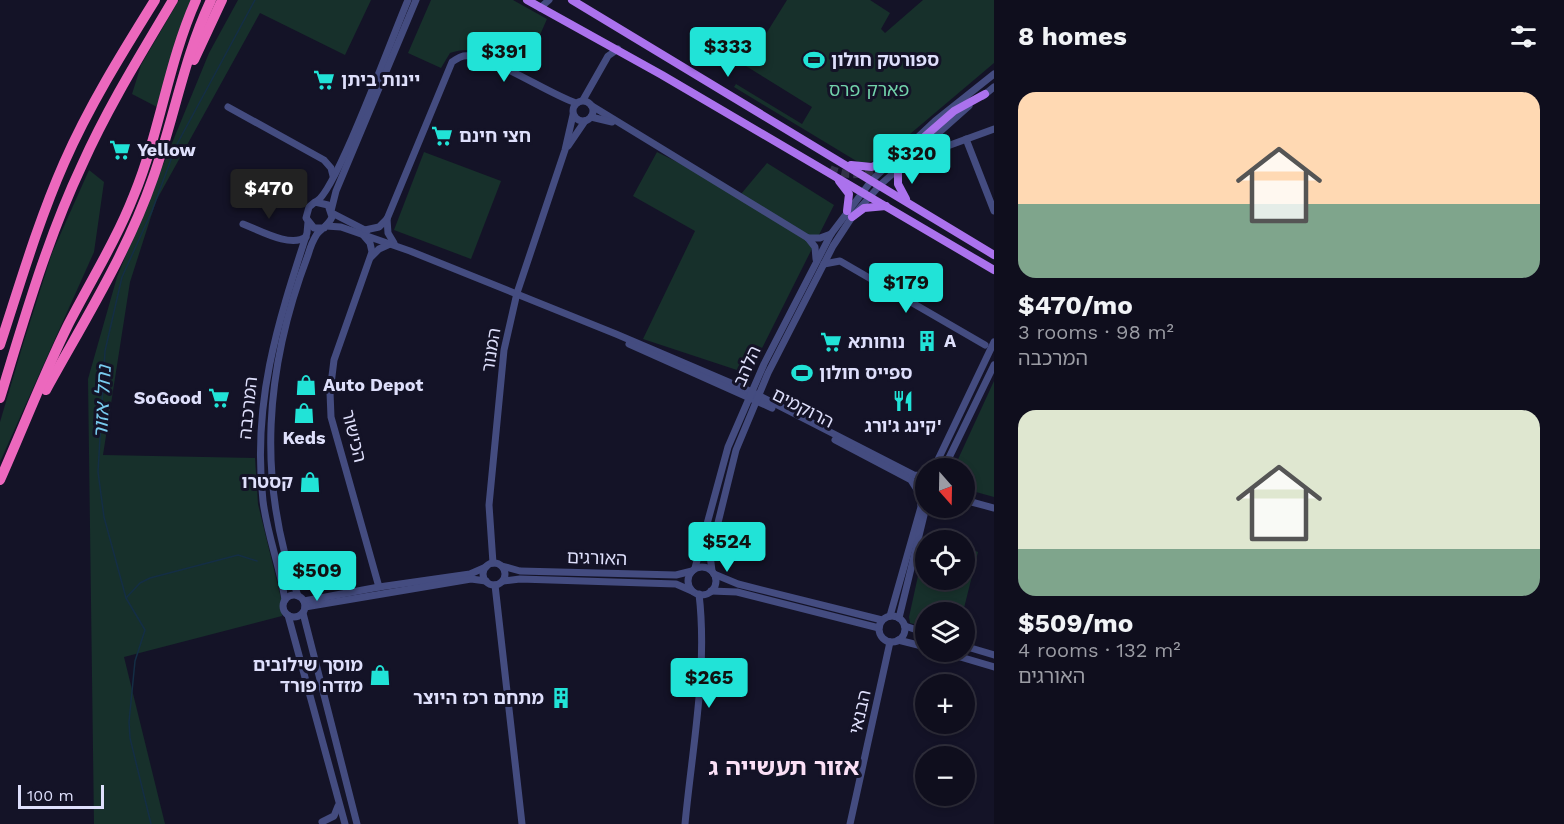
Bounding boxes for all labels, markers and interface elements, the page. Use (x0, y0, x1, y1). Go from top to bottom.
icon: filters (1507, 20, 1540, 53)
text: 8 homes (1018, 21, 1127, 51)
pin: $333 (692, 27, 764, 78)
pin: $391 (468, 32, 540, 83)
text: $333 (704, 34, 752, 58)
text: $391 (481, 39, 527, 63)
sports icon: ספורטק חולון (802, 48, 826, 72)
place label: ספורטק חולון (831, 49, 939, 70)
supermarket icon: יינות ביתן (312, 68, 336, 92)
place label: יינות ביתן (341, 69, 420, 90)
park label: פארק פרס (829, 79, 909, 100)
supermarket icon: חצי חינם (430, 124, 454, 148)
place label: חצי חינם (459, 125, 531, 146)
icon: home (1225, 131, 1333, 239)
pin: $320 (876, 134, 948, 185)
supermarket icon: Yellow (108, 138, 132, 162)
place label: Yellow (137, 139, 197, 160)
text: $320 (887, 141, 937, 165)
pin: $470 (233, 169, 305, 220)
text: $470 (244, 176, 294, 200)
pin: $179 (870, 263, 942, 314)
text: $179 (883, 270, 929, 294)
text: $470/mo (1018, 290, 1133, 320)
text: 3 rooms · 98 m² (1018, 320, 1174, 344)
street label: המנור (477, 326, 504, 374)
building icon: A (915, 329, 939, 353)
supermarket icon: נוחותא (819, 330, 843, 354)
place label: A (944, 330, 957, 351)
place label: נוחותא (848, 331, 905, 352)
street label: הלהב (728, 342, 765, 389)
text: המרכבה (1018, 346, 1088, 370)
sports icon: ספייס חולון (790, 361, 814, 385)
place label: ספייס חולון (819, 362, 912, 383)
water label: נחל אזור (88, 363, 116, 439)
shop icon: Auto Depot (294, 373, 318, 397)
place label: Auto Depot (323, 374, 423, 395)
street label: המרכבה (234, 375, 261, 440)
street label: הרוקמים (769, 383, 838, 432)
supermarket icon: SoGood (207, 386, 231, 410)
place label: SoGood (134, 387, 202, 408)
restaurant icon: קינג ג'ורג' (891, 389, 915, 413)
shop icon: Keds (292, 401, 316, 425)
street label: הכישור (338, 407, 371, 464)
place label: קינג ג'ורג' (865, 415, 941, 436)
place label: Keds (282, 427, 326, 448)
icon: home (1225, 449, 1333, 557)
north arrow (915, 458, 975, 518)
map controls (915, 458, 975, 806)
shop icon: קסטרו (298, 470, 322, 494)
place label: קסטרו (241, 471, 293, 492)
pin: $524 (691, 522, 763, 573)
text: $524 (702, 529, 752, 553)
button: locate (915, 530, 975, 590)
street label: האורגים (566, 546, 628, 569)
pin: $509 (281, 551, 353, 602)
text: $509 (292, 558, 342, 582)
button: layers (915, 602, 975, 662)
text: $509/mo (1018, 608, 1133, 638)
text: 4 rooms · 132 m² (1018, 638, 1181, 662)
place label: מוסך שילובים מזדה פורד (253, 654, 363, 696)
pin: $265 (673, 658, 745, 709)
shop icon: מוסך שילובים מזדה פורד (368, 663, 392, 687)
text: האורגים (1018, 664, 1085, 688)
text: $265 (685, 665, 733, 689)
button: + (915, 674, 975, 734)
building icon: מתחם רכז היוצר (549, 686, 573, 710)
place label: מתחם רכז היוצר (413, 687, 544, 708)
street label: הבנאי (844, 688, 875, 736)
button: − (915, 746, 975, 806)
district label: אזור תעשייה ג (709, 753, 859, 781)
scale bar (18, 782, 104, 810)
text: 100 m (27, 786, 74, 805)

